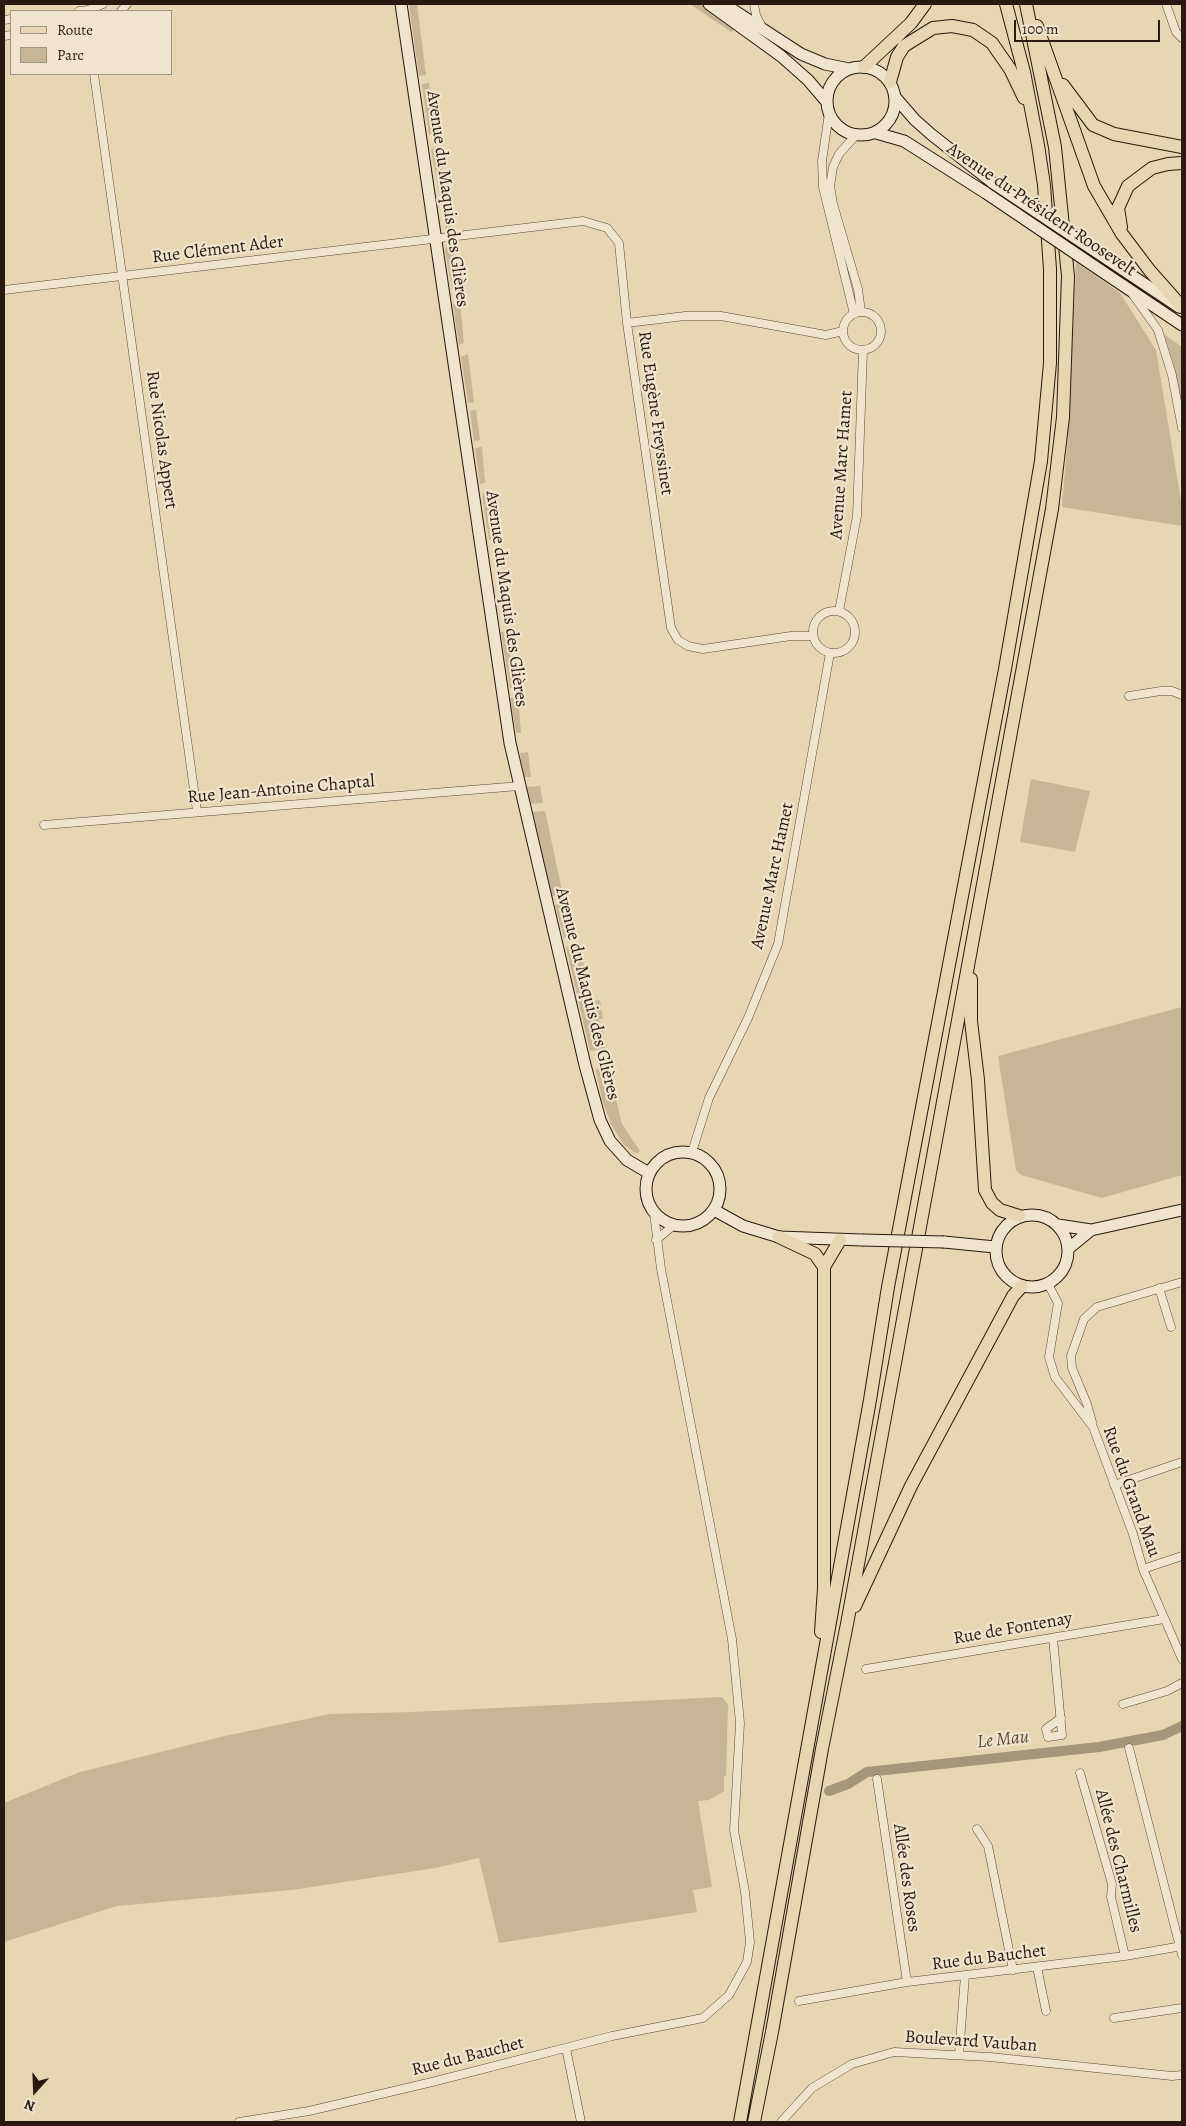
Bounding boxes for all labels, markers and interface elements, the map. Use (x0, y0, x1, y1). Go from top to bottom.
legend (10, 10, 172, 75)
scale bar (1016, 10, 1162, 42)
text: 100 m (1022, 19, 1059, 39)
text: Route (57, 20, 93, 40)
text: Parc (57, 45, 84, 65)
street label: Avenue du Maquis des Glières (421, 89, 473, 309)
street label: Avenue du Président Roosevelt (942, 138, 1140, 282)
street label: Rue Clément Ader (151, 231, 285, 269)
street label: Rue Eugène Freyssinet (633, 330, 677, 496)
street label: Rue Nicolas Appert (141, 369, 181, 511)
street label: Avenue Marc Hamet (826, 390, 858, 540)
street label: Avenue du Maquis des Glières (480, 489, 532, 709)
street label: Rue Jean-Antoine Chaptal (186, 771, 376, 809)
street label: Avenue Marc Hamet (747, 801, 799, 951)
street label: Avenue du Maquis des Glières (550, 885, 624, 1103)
street label: Rue du Grand Mau (1097, 1424, 1165, 1560)
street label: Rue de Fontenay (952, 1608, 1074, 1650)
water label: Le Mau (976, 1726, 1030, 1754)
street label: Allée des Charmilles (1090, 1787, 1146, 1935)
street label: Allée des Roses (888, 1822, 924, 1934)
street label: Rue du Bauchet (931, 1940, 1047, 1976)
street label: Boulevard Vauban (904, 2027, 1038, 2057)
street label: Rue du Bauchet (410, 2033, 526, 2081)
north arrow (10, 2066, 60, 2116)
text: N (22, 2095, 38, 2116)

